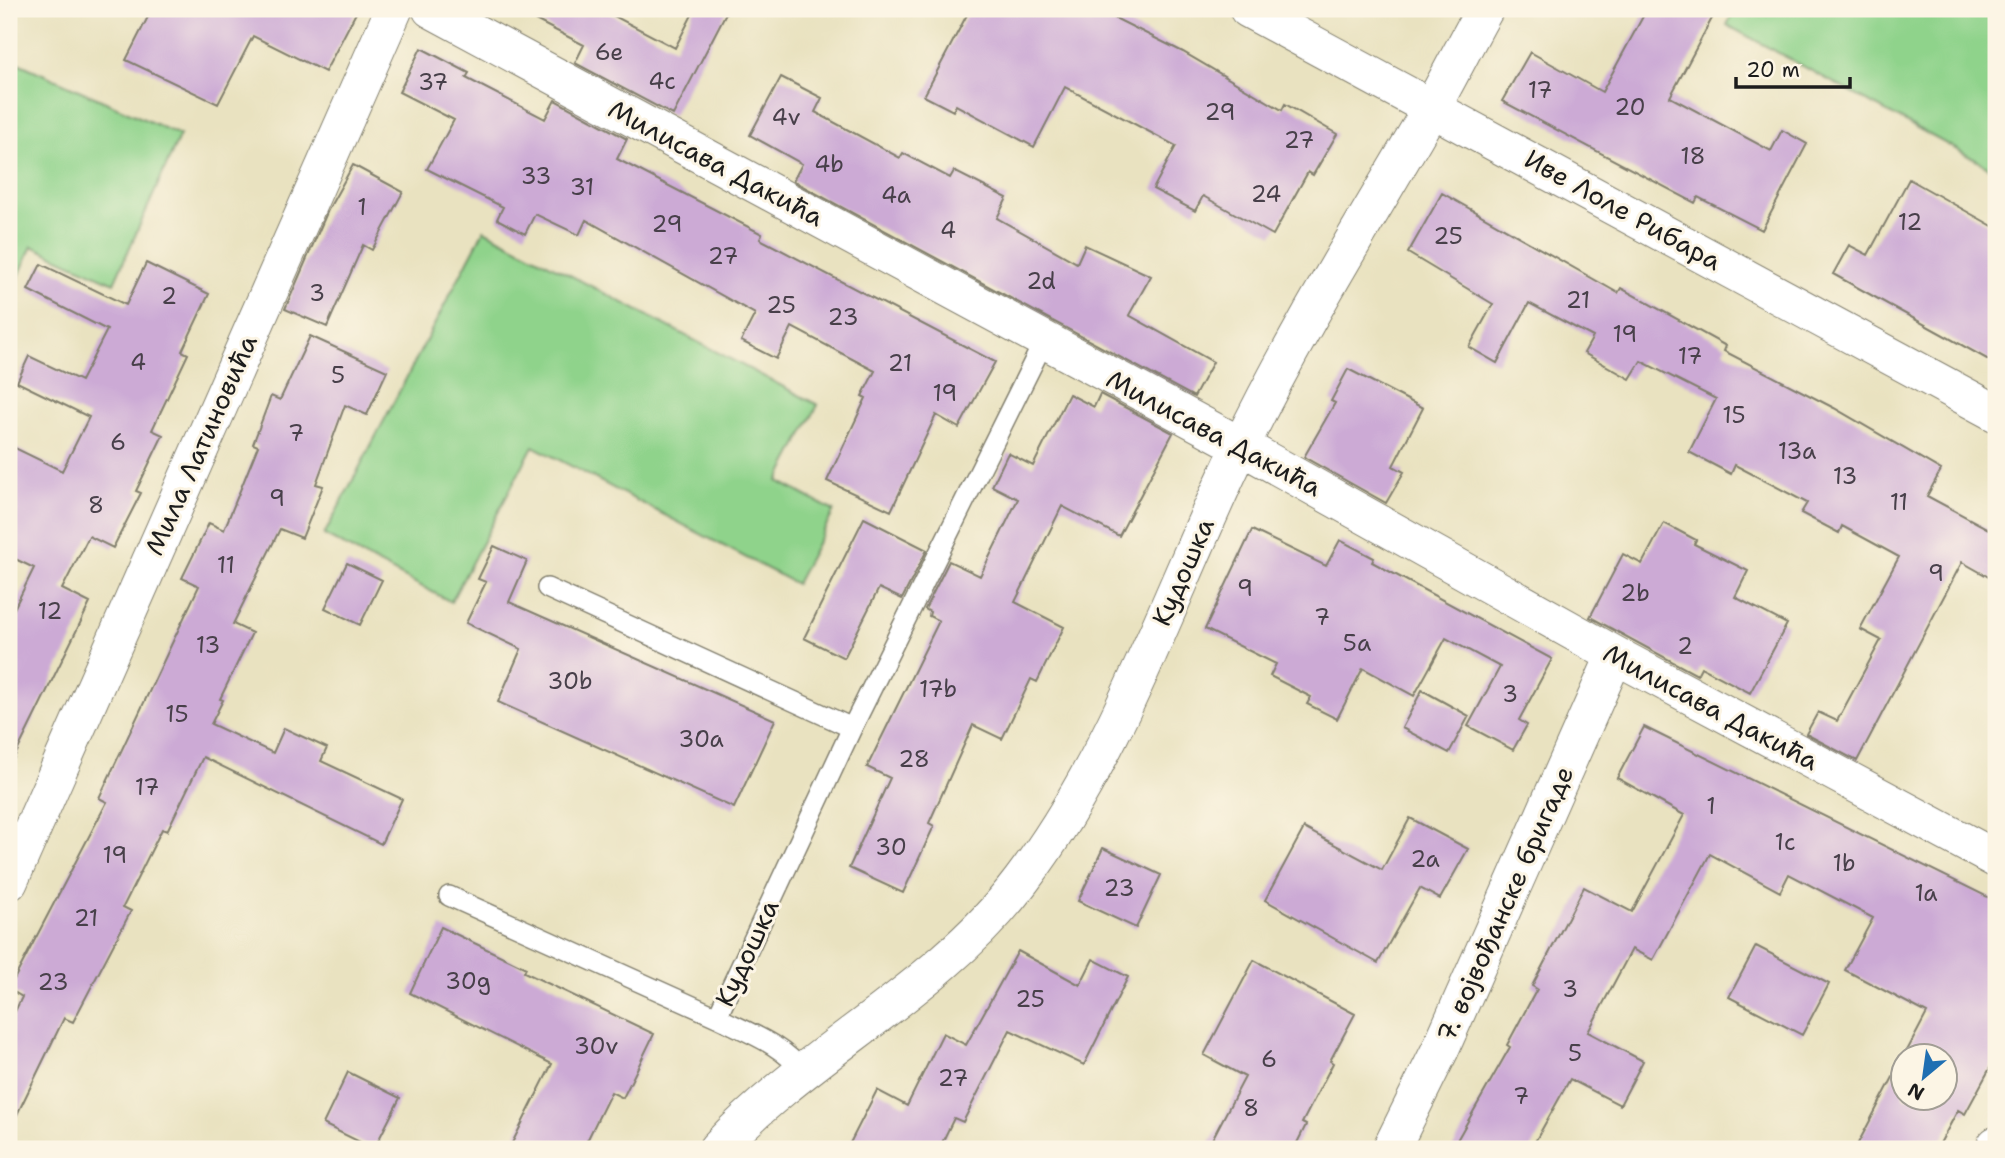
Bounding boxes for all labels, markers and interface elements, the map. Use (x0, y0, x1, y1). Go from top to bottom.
house number: 6e (595, 37, 623, 67)
scale bar (1736, 46, 1849, 90)
text: 20 m (1746, 56, 1800, 84)
house number: 4c (648, 66, 676, 96)
house number: 37 (418, 67, 448, 97)
house number: 17 (1528, 75, 1552, 105)
street label: Милисава Дакића (602, 91, 830, 234)
house number: 20 (1614, 92, 1646, 122)
house number: 29 (1205, 97, 1235, 127)
house number: 4v (772, 102, 801, 132)
house number: 27 (1284, 125, 1314, 155)
street label: Иве Лоле Рибара (1519, 141, 1728, 278)
house number: 18 (1680, 141, 1706, 171)
house number: 4b (814, 149, 844, 179)
house number: 33 (521, 161, 551, 191)
house number: 31 (570, 172, 594, 202)
house number: 24 (1251, 179, 1281, 209)
house number: 4a (881, 180, 911, 210)
house number: 1 (357, 192, 367, 222)
house number: 12 (1898, 207, 1922, 237)
house number: 29 (652, 209, 682, 239)
house number: 4 (940, 215, 956, 245)
house number: 25 (1433, 221, 1463, 251)
house number: 27 (708, 241, 738, 271)
house number: 2d (1026, 266, 1056, 296)
house number: 3 (309, 278, 325, 308)
house number: 2 (161, 281, 177, 311)
house number: 21 (1566, 285, 1590, 315)
house number: 25 (766, 290, 796, 320)
house number: 23 (827, 302, 859, 332)
house number: 19 (1613, 319, 1637, 349)
street label: Мила Латиновића (136, 329, 265, 561)
house number: 17 (1678, 341, 1702, 371)
house number: 4 (130, 347, 146, 377)
house number: 21 (888, 348, 912, 378)
house number: 5 (331, 360, 345, 390)
street label: Милисава Дакића (1100, 361, 1328, 504)
house number: 19 (933, 378, 957, 408)
house number: 15 (1722, 400, 1746, 430)
house number: 7 (288, 418, 304, 448)
house number: 6 (110, 427, 126, 457)
house number: 13a (1778, 436, 1816, 466)
house number: 13 (1833, 461, 1857, 491)
house number: 9 (269, 483, 285, 513)
house number: 11 (1890, 487, 1908, 517)
house number: 8 (88, 490, 104, 520)
street label: Кудошка (1143, 512, 1222, 631)
house number: 11 (217, 550, 235, 580)
house number: 9 (1928, 558, 1944, 588)
house number: 9 (1237, 573, 1253, 603)
house number: 2b (1620, 578, 1650, 608)
house number: 12 (38, 596, 62, 626)
house number: 7 (1314, 602, 1330, 632)
house number: 5a (1343, 628, 1371, 658)
house number: 13 (196, 630, 220, 660)
house number: 2 (1677, 631, 1693, 661)
street label: Милисава Дакића (1597, 635, 1825, 778)
house number: 30b (547, 666, 593, 696)
house number: 17b (919, 674, 957, 704)
house number: 3 (1502, 679, 1518, 709)
house number: 15 (165, 699, 189, 729)
house number: 30a (678, 724, 724, 754)
house number: 28 (898, 744, 930, 774)
street label: 7. војвођанске бригаде (1428, 760, 1581, 1047)
house number: 17 (135, 772, 159, 802)
house number: 1 (1706, 791, 1716, 821)
house number: 1c (1774, 827, 1796, 857)
house number: 30 (875, 832, 907, 862)
house number: 19 (103, 840, 127, 870)
house number: 2a (1410, 844, 1440, 874)
house number: 1b (1833, 848, 1855, 878)
house number: 23 (1103, 873, 1135, 903)
house number: 1a (1914, 878, 1938, 908)
street label: Кудошка (706, 893, 787, 1012)
house number: 21 (74, 903, 98, 933)
house number: 30g (445, 966, 491, 996)
house number: 23 (37, 967, 69, 997)
house number: 3 (1562, 974, 1578, 1004)
house number: 25 (1015, 984, 1045, 1014)
house number: 30v (574, 1031, 619, 1061)
house number: 5 (1568, 1038, 1582, 1068)
north arrow (1890, 1042, 1960, 1112)
house number: 6 (1261, 1044, 1277, 1074)
house number: 27 (938, 1063, 968, 1093)
text: N (1903, 1077, 1929, 1106)
house number: 7 (1513, 1081, 1529, 1111)
house number: 8 (1243, 1093, 1259, 1123)

